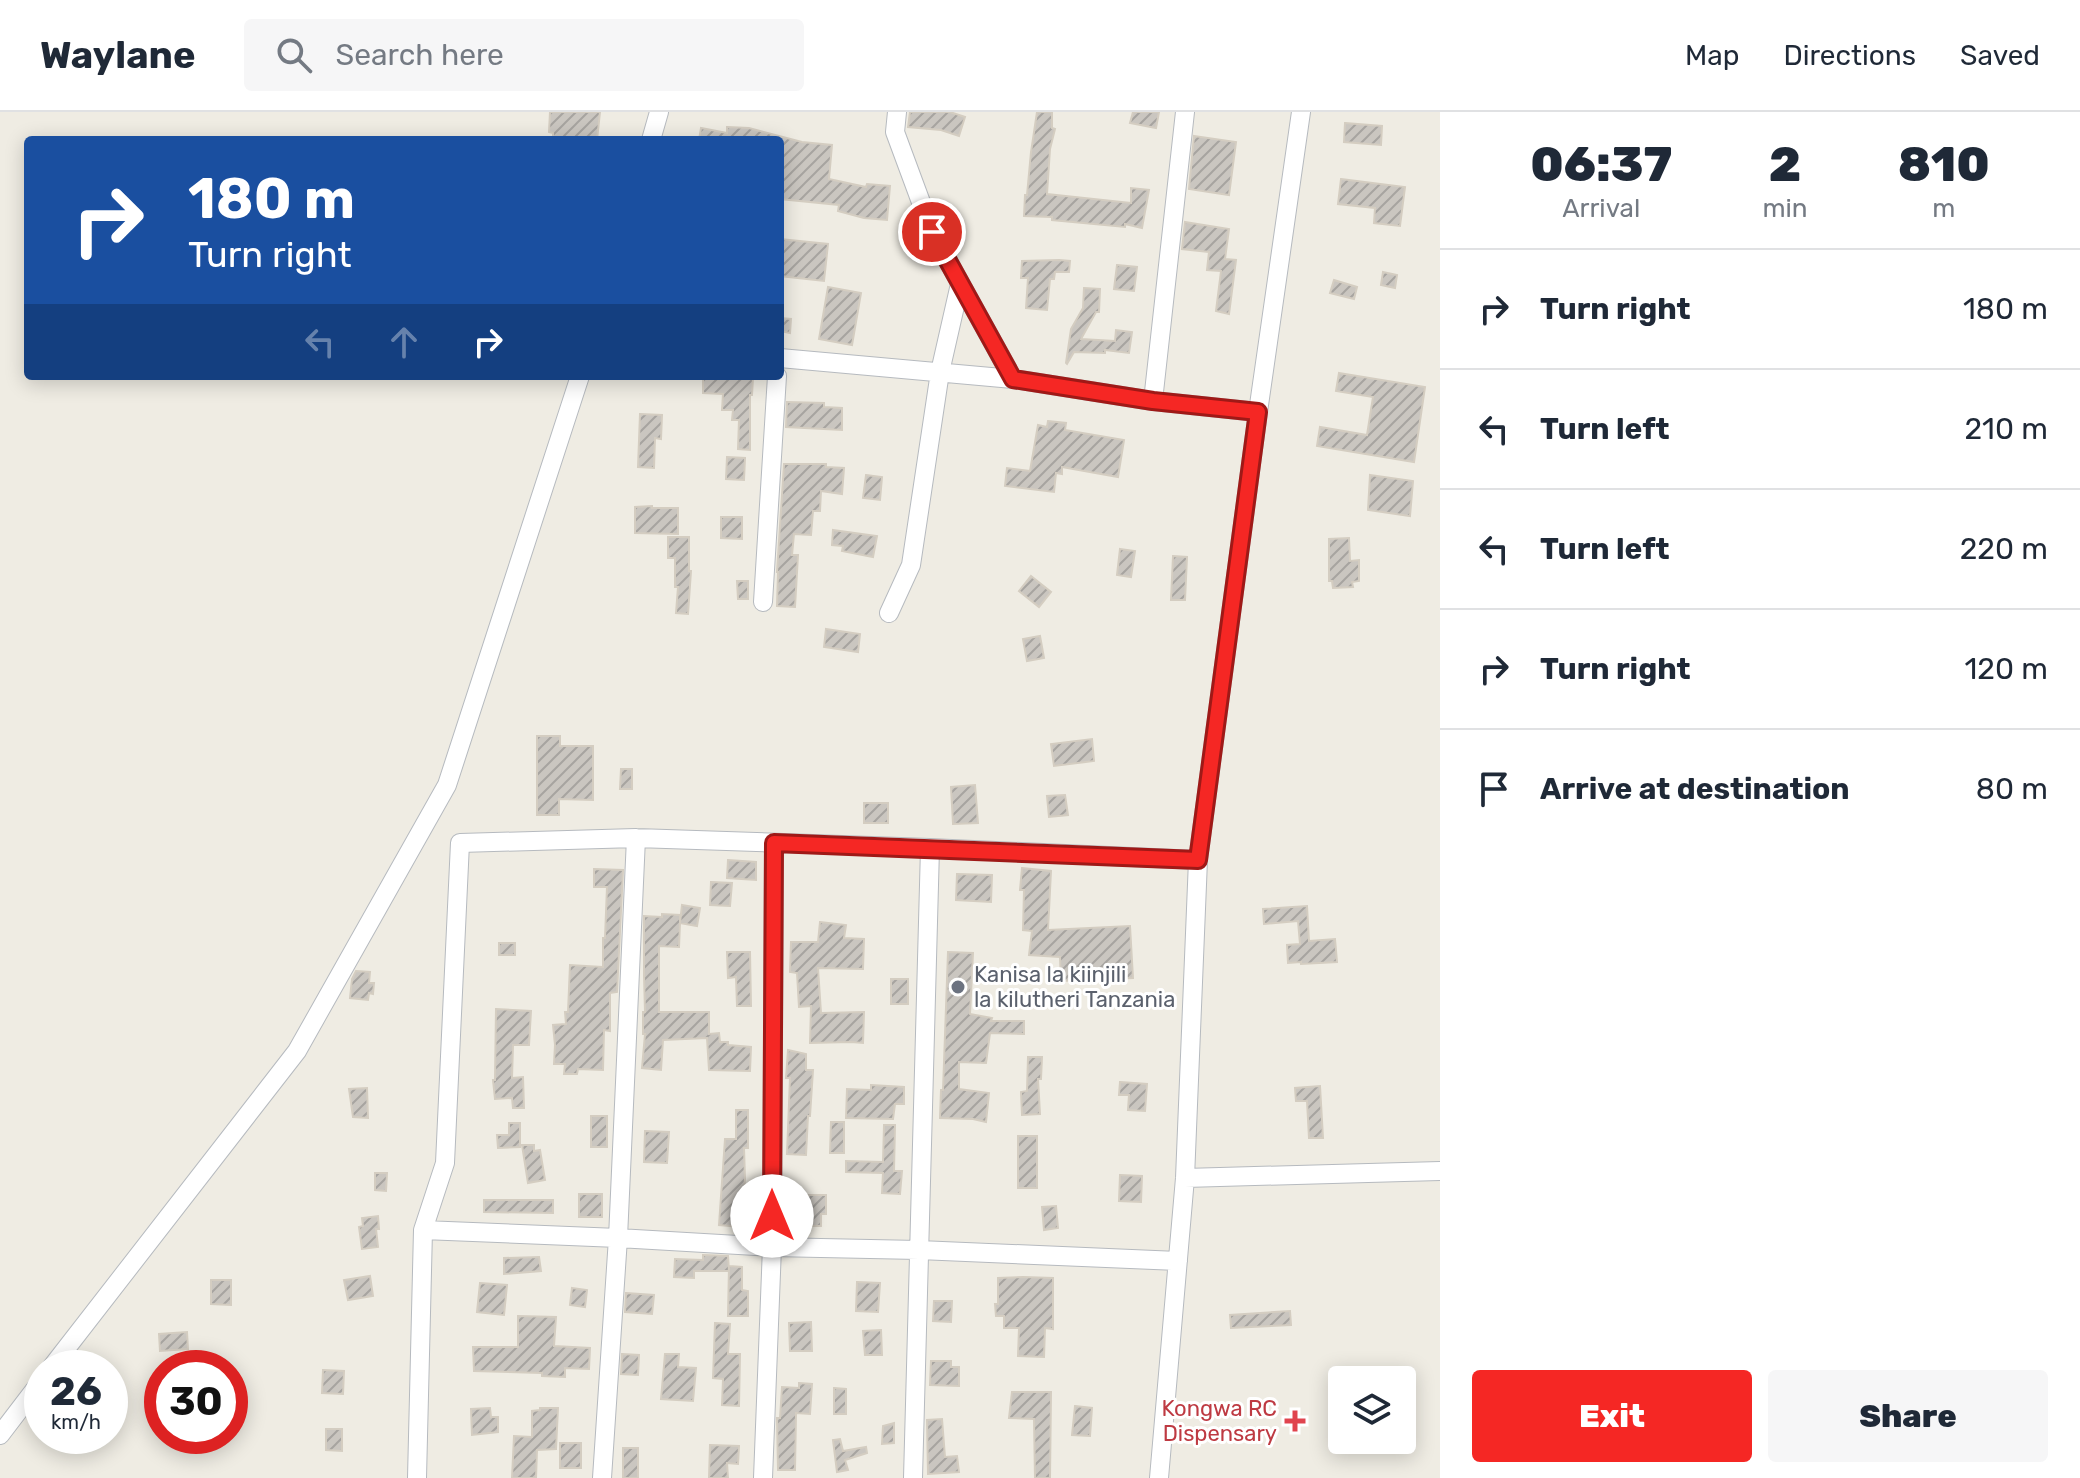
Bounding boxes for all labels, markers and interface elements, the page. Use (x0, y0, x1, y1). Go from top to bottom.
search box (244, 19, 804, 91)
text: Waylane (40, 32, 196, 78)
icon: search (272, 33, 316, 77)
text: Search here (336, 37, 504, 73)
text: Map (1685, 39, 1739, 72)
text: Directions (1783, 39, 1916, 72)
text: Saved (1960, 39, 2040, 72)
text: 06:37 (1530, 136, 1672, 193)
text: 2 (1769, 136, 1801, 193)
text: 810 (1898, 136, 1990, 193)
text: 180 m (188, 166, 355, 232)
icon: right (56, 168, 160, 272)
text: Arrival (1562, 193, 1640, 224)
text: min (1762, 193, 1808, 224)
text: m (1932, 193, 1955, 224)
pin (898, 198, 966, 266)
icon: arrive (910, 210, 954, 254)
text: Turn right (188, 233, 352, 276)
icon: right (1472, 287, 1516, 331)
text: Turn right (1540, 291, 1691, 327)
text: 180 m (1963, 291, 2048, 327)
icon: left (298, 320, 342, 364)
icon: ahead (382, 320, 426, 364)
icon: right (466, 320, 510, 364)
icon: left (1472, 407, 1516, 451)
text: Turn left (1540, 411, 1670, 447)
text: 210 m (1964, 411, 2048, 447)
icon: left (1472, 527, 1516, 571)
text: Turn left (1540, 531, 1670, 567)
text: 220 m (1960, 531, 2048, 567)
icon: right (1472, 647, 1516, 691)
text: Turn right (1540, 651, 1691, 687)
text: 120 m (1964, 651, 2048, 687)
icon: arrive (1472, 767, 1516, 811)
text: Arrive at destination (1540, 771, 1850, 807)
text: 80 m (1976, 771, 2048, 807)
place label: Kanisa la kiinjili la kilutheri Tanzania (974, 961, 1175, 1013)
marker: Kanisa la kiinjili la kilutheri Tanzania (949, 978, 967, 996)
position arrow (730, 1174, 814, 1258)
speed limit sign: 30 (144, 1350, 248, 1454)
map controls (1328, 1366, 1416, 1454)
button: layers (1328, 1366, 1416, 1454)
text: 26 (50, 1368, 102, 1415)
button: Exit (1472, 1370, 1752, 1462)
button: Share (1768, 1370, 2048, 1462)
place label: Kongwa RC Dispensary (1161, 1395, 1277, 1447)
text: km/h (51, 1410, 101, 1434)
marker: Kongwa RC Dispensary (1284, 1410, 1306, 1432)

